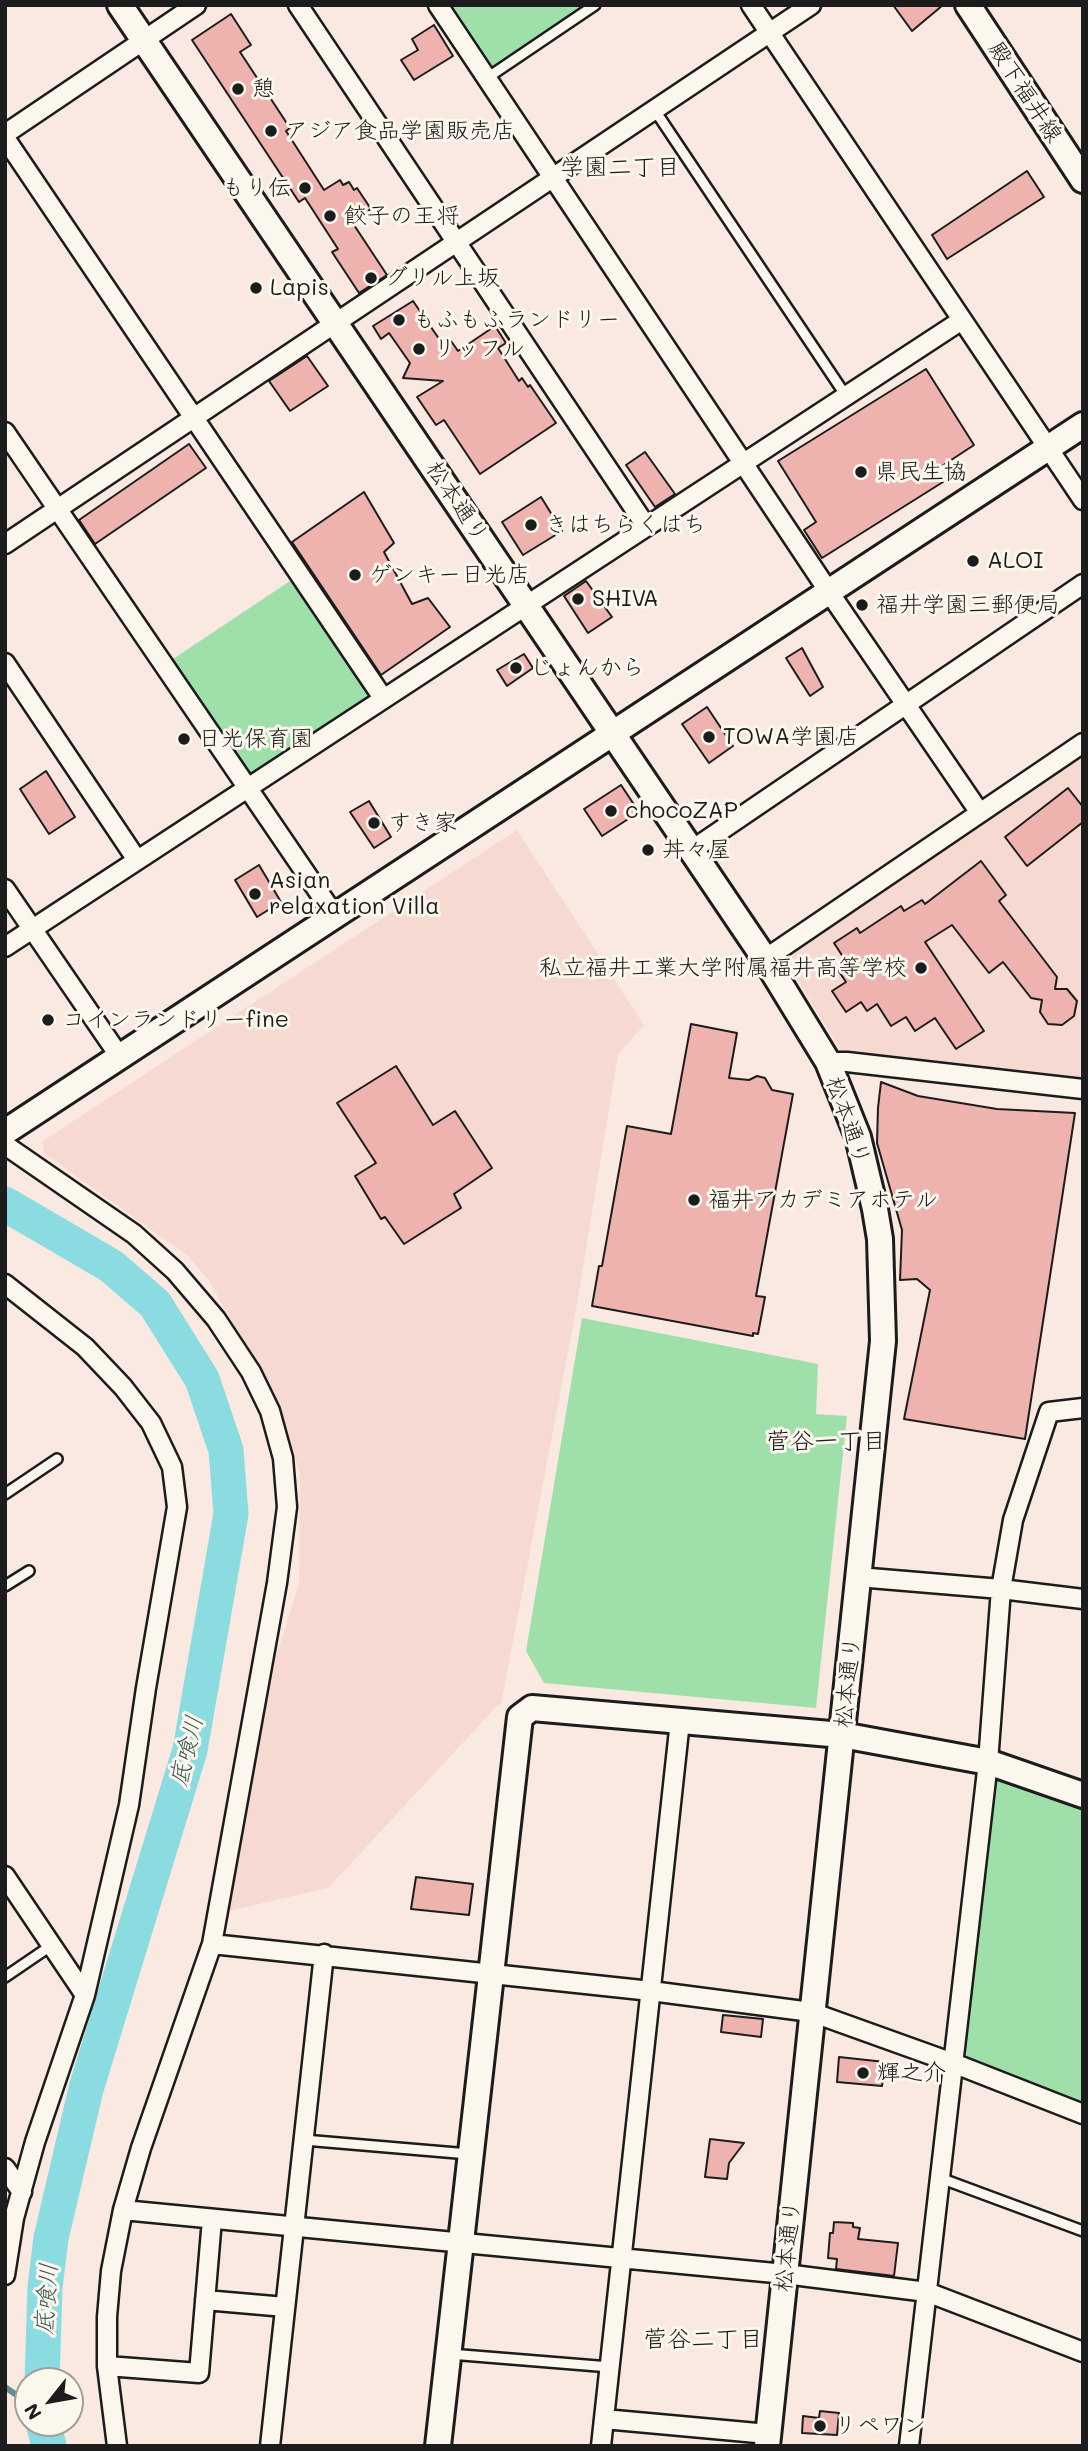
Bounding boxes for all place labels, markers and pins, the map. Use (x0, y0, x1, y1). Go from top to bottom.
place label: 憩 (252, 75, 275, 103)
marker: 憩 (230, 81, 246, 97)
place label: アジア食品学園販売店 (285, 117, 515, 145)
marker: アジア食品学園販売店 (263, 123, 279, 139)
place label: もり伝 (222, 174, 291, 202)
marker: もり伝 (297, 180, 313, 196)
place label: 餃子の王将 (344, 202, 459, 230)
marker: 餃子の王将 (322, 208, 338, 224)
place label: グリル上坂 (385, 264, 500, 292)
marker: グリル上坂 (363, 270, 379, 286)
place label: Lapis (270, 274, 329, 302)
marker: Lapis (248, 280, 264, 296)
place label: もふもふランドリー (413, 306, 620, 334)
marker: もふもふランドリー (391, 312, 407, 328)
place label: リッフル (433, 335, 525, 363)
marker: リッフル (411, 341, 427, 357)
place label: 県民生協 (875, 458, 967, 486)
marker: 県民生協 (853, 464, 869, 480)
place label: きはちらくはち (545, 511, 706, 539)
marker: きはちらくはち (523, 517, 539, 533)
place label: ALOI (987, 547, 1043, 575)
marker: ALOI (965, 553, 981, 569)
place label: ゲンキー日光店 (369, 561, 530, 589)
marker: ゲンキー日光店 (347, 567, 363, 583)
place label: SHIVA (592, 585, 659, 613)
marker: SHIVA (570, 591, 586, 607)
place label: 福井学園三郵便局 (876, 591, 1060, 619)
marker: 福井学園三郵便局 (854, 597, 870, 613)
place label: じょんから (530, 654, 645, 682)
marker: じょんから (508, 660, 524, 676)
place label: TOWA学園店 (723, 723, 859, 751)
place label: 日光保育園 (198, 725, 313, 753)
marker: TOWA学園店 (701, 729, 717, 745)
marker: 日光保育園 (176, 731, 192, 747)
place label: chocoZAP (625, 797, 738, 825)
marker: chocoZAP (603, 803, 619, 819)
place label: すき家 (388, 809, 457, 837)
marker: すき家 (366, 815, 382, 831)
place label: 丼々屋 (662, 836, 731, 864)
marker: 丼々屋 (640, 842, 656, 858)
place label: Asian relaxation Villa (269, 867, 440, 921)
marker: Asian relaxation Villa (247, 886, 263, 902)
place label: 私立福井工業大学附属福井高等学校 (539, 954, 907, 982)
marker: 私立福井工業大学附属福井高等学校 (913, 960, 929, 976)
place label: コインランドリーfine (62, 1006, 289, 1034)
marker: コインランドリーfine (40, 1012, 56, 1028)
place label: 福井アカデミアホテル (708, 1186, 938, 1214)
marker: 福井アカデミアホテル (686, 1192, 702, 1208)
place label: 輝之介 (877, 2059, 946, 2087)
marker: 輝之介 (855, 2065, 871, 2081)
place label: リペワン (834, 2412, 926, 2440)
marker: リペワン (812, 2418, 828, 2434)

